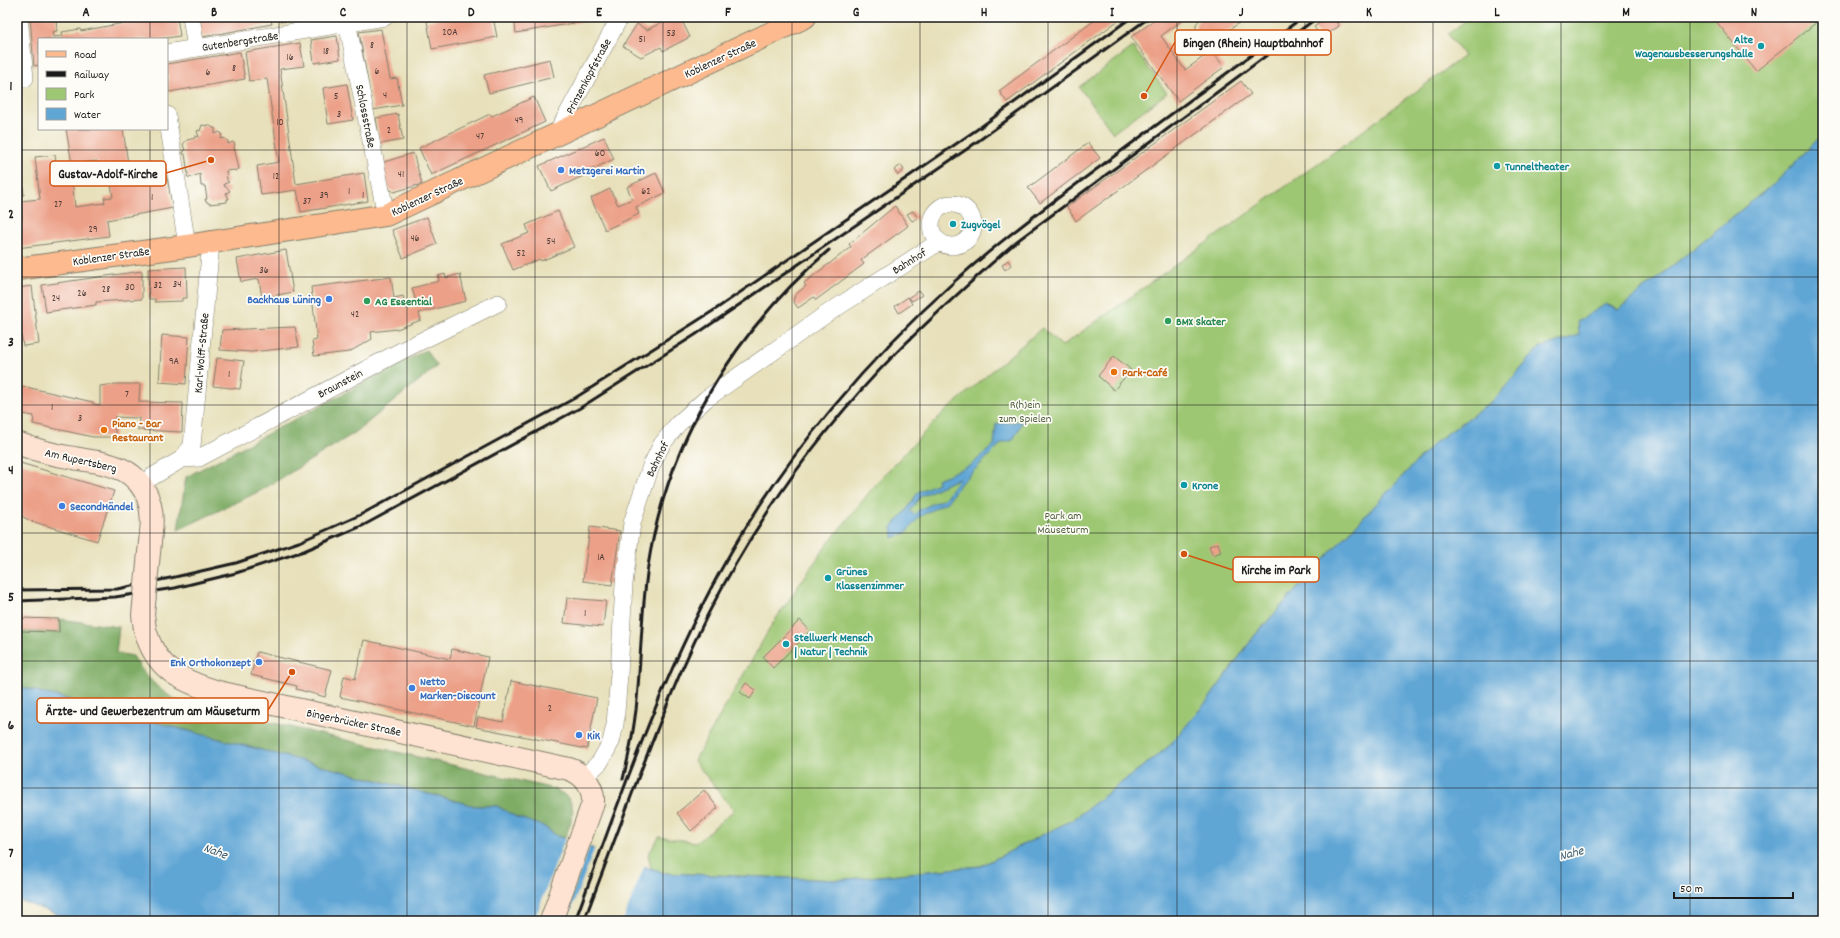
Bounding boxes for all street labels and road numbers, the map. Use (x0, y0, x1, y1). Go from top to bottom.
street label: Gutenbergstraße (201, 28, 280, 57)
street label: Koblenzer Straße (682, 35, 759, 83)
street label: Prinzenkopfstraße (562, 36, 616, 118)
street label: Schlossstraße (350, 83, 379, 150)
street label: Koblenzer Straße (389, 173, 466, 221)
street label: Koblenzer Straße (72, 244, 151, 271)
street label: Bahnhof (889, 245, 931, 279)
street label: Karl-Wolff-Straße (191, 312, 214, 394)
street label: Braunstein (315, 365, 367, 403)
street label: Bahnhof (643, 438, 675, 480)
street label: Am Rupertsberg (43, 445, 118, 478)
street label: Bingerbrücker Straße (305, 705, 403, 742)

